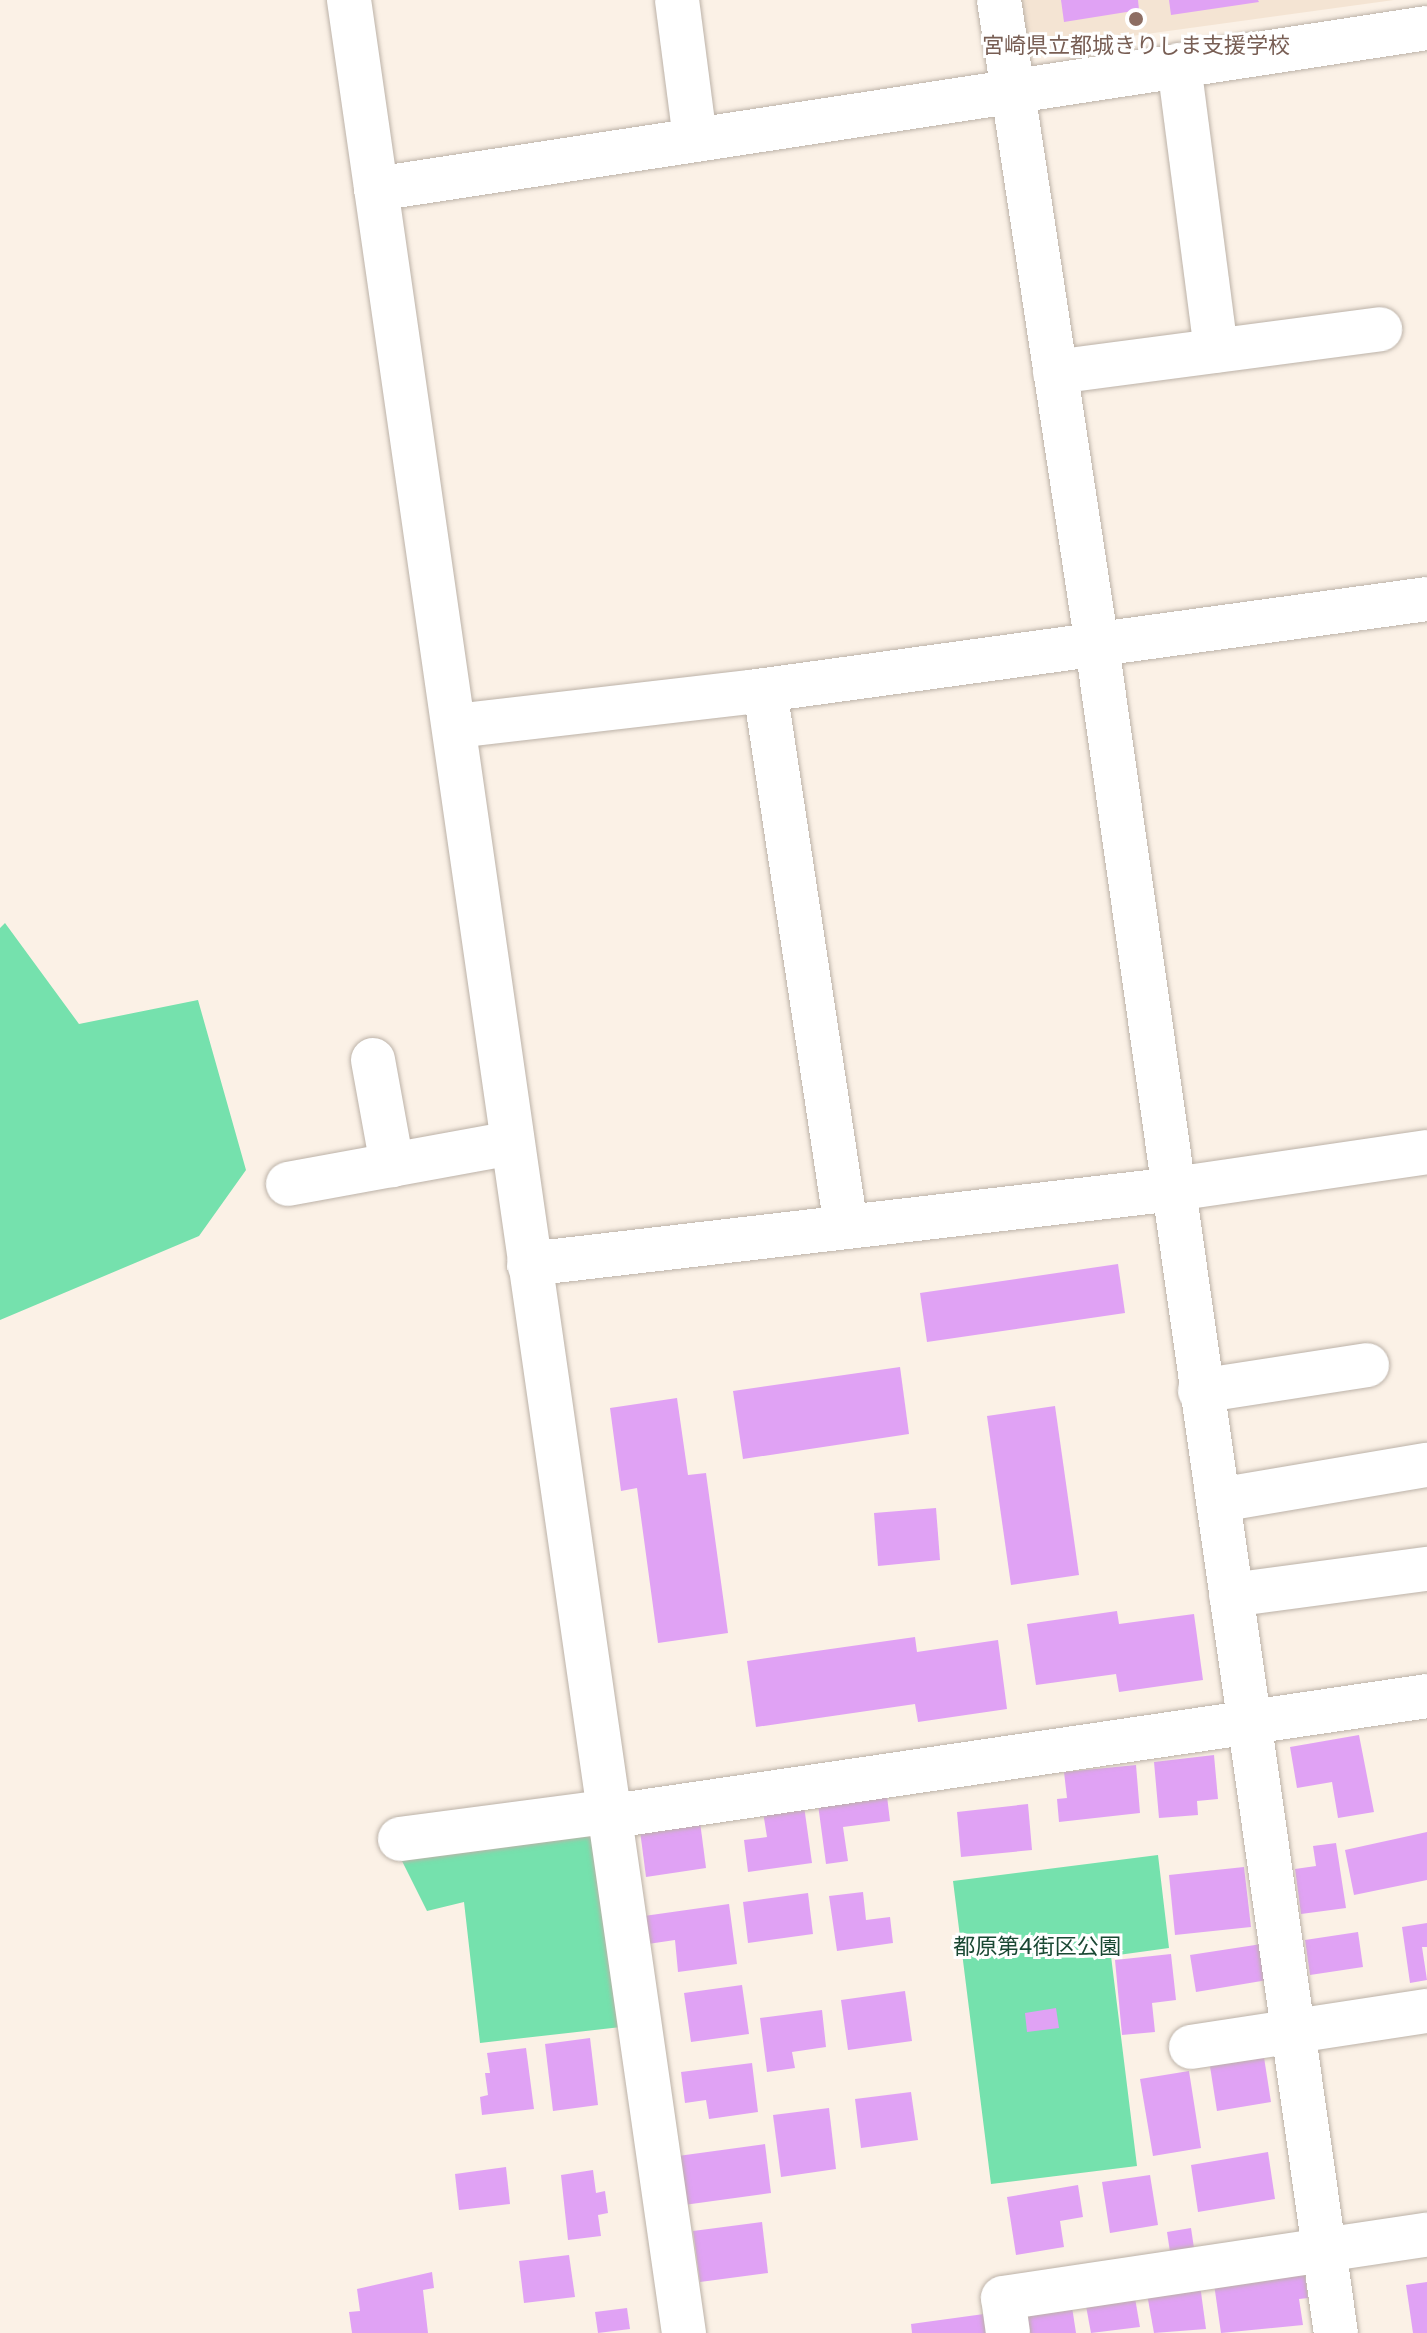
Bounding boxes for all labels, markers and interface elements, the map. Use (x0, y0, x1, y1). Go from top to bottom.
marker: 宮崎県立都城きりしま支援学校 (1127, 10, 1145, 28)
place label: 宮崎県立都城きりしま支援学校 (982, 32, 1290, 58)
park label: 都原第4街区公園 (953, 1933, 1121, 1959)

